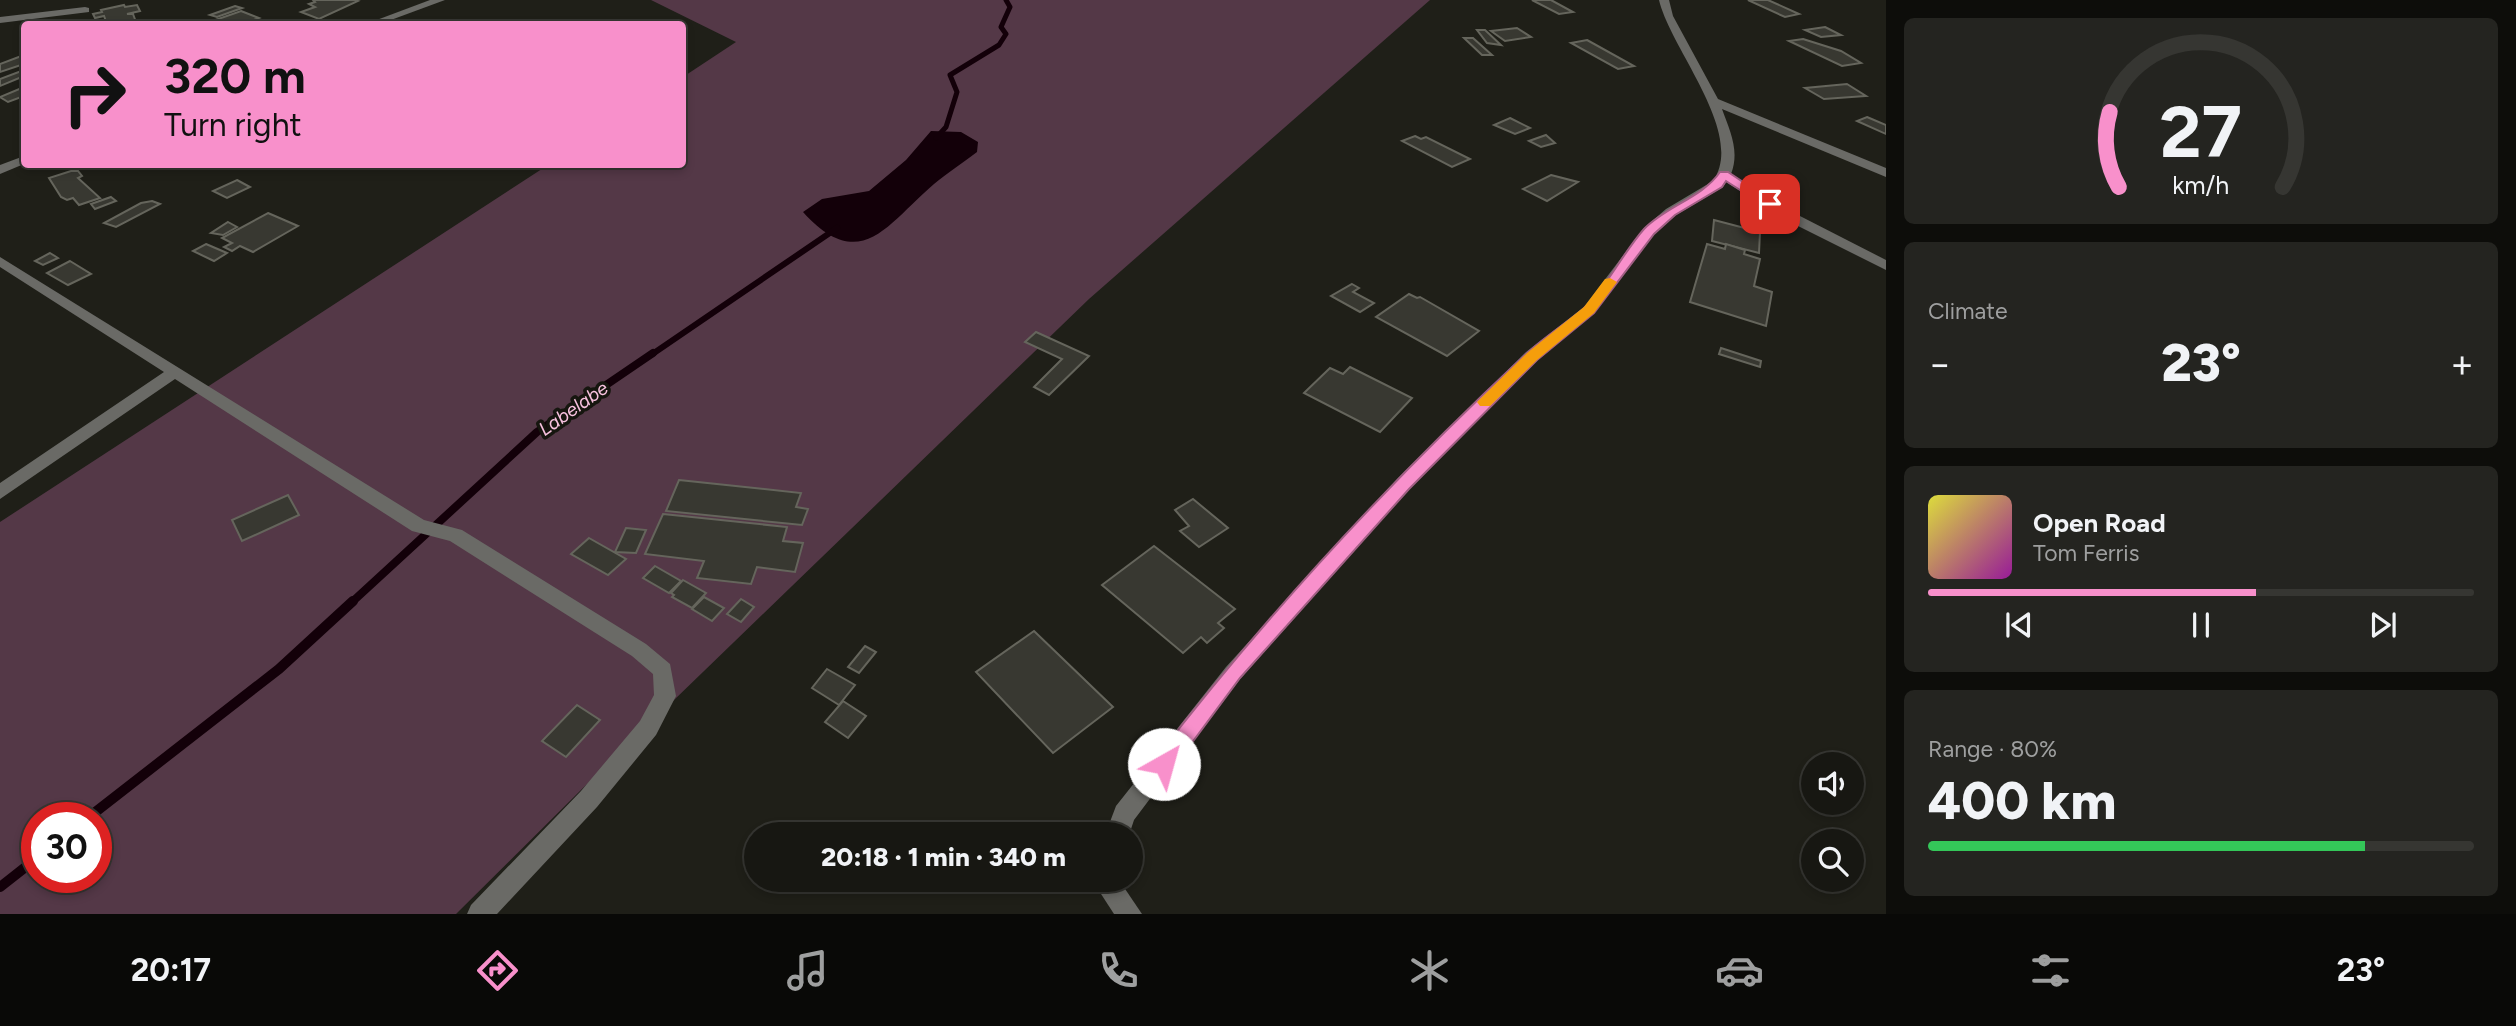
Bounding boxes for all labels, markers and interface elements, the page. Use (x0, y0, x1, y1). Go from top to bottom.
text: 320 m (164, 46, 306, 105)
icon: right (49, 49, 140, 140)
text: 27 (2160, 88, 2242, 175)
text: Turn right (164, 106, 302, 144)
text: km/h (2172, 170, 2230, 200)
pin (1740, 174, 1800, 234)
icon: arrive (1751, 185, 1789, 223)
text: Climate (1928, 297, 2007, 325)
text: 23° (2161, 332, 2241, 394)
text: − (1928, 341, 1952, 387)
text: + (2450, 341, 2474, 387)
water label: Labelabe (534, 376, 613, 441)
text: Open Road (2033, 507, 2166, 539)
text: Tom Ferris (2033, 539, 2139, 567)
icon: previous (2000, 606, 2038, 644)
icon: pause (2182, 606, 2220, 644)
icon: next (2364, 606, 2402, 644)
position arrow (1127, 727, 1201, 801)
text: Range · 80% (1928, 735, 2057, 763)
map controls (1801, 752, 1864, 892)
button: sound (1801, 752, 1864, 815)
text: 400 km (1928, 770, 2116, 832)
speed limit sign: 30 (21, 802, 112, 893)
button: search (1801, 829, 1864, 892)
text: 20:18 · 1 min · 340 m (821, 841, 1066, 873)
icon: directions (473, 946, 522, 995)
icon: music (783, 946, 832, 995)
icon: phone (1094, 946, 1143, 995)
icon: climate (1405, 946, 1454, 995)
icon: car (1715, 946, 1764, 995)
icon: filters (2026, 946, 2075, 995)
text: 20:17 (131, 951, 211, 989)
text: 23° (2337, 951, 2385, 989)

